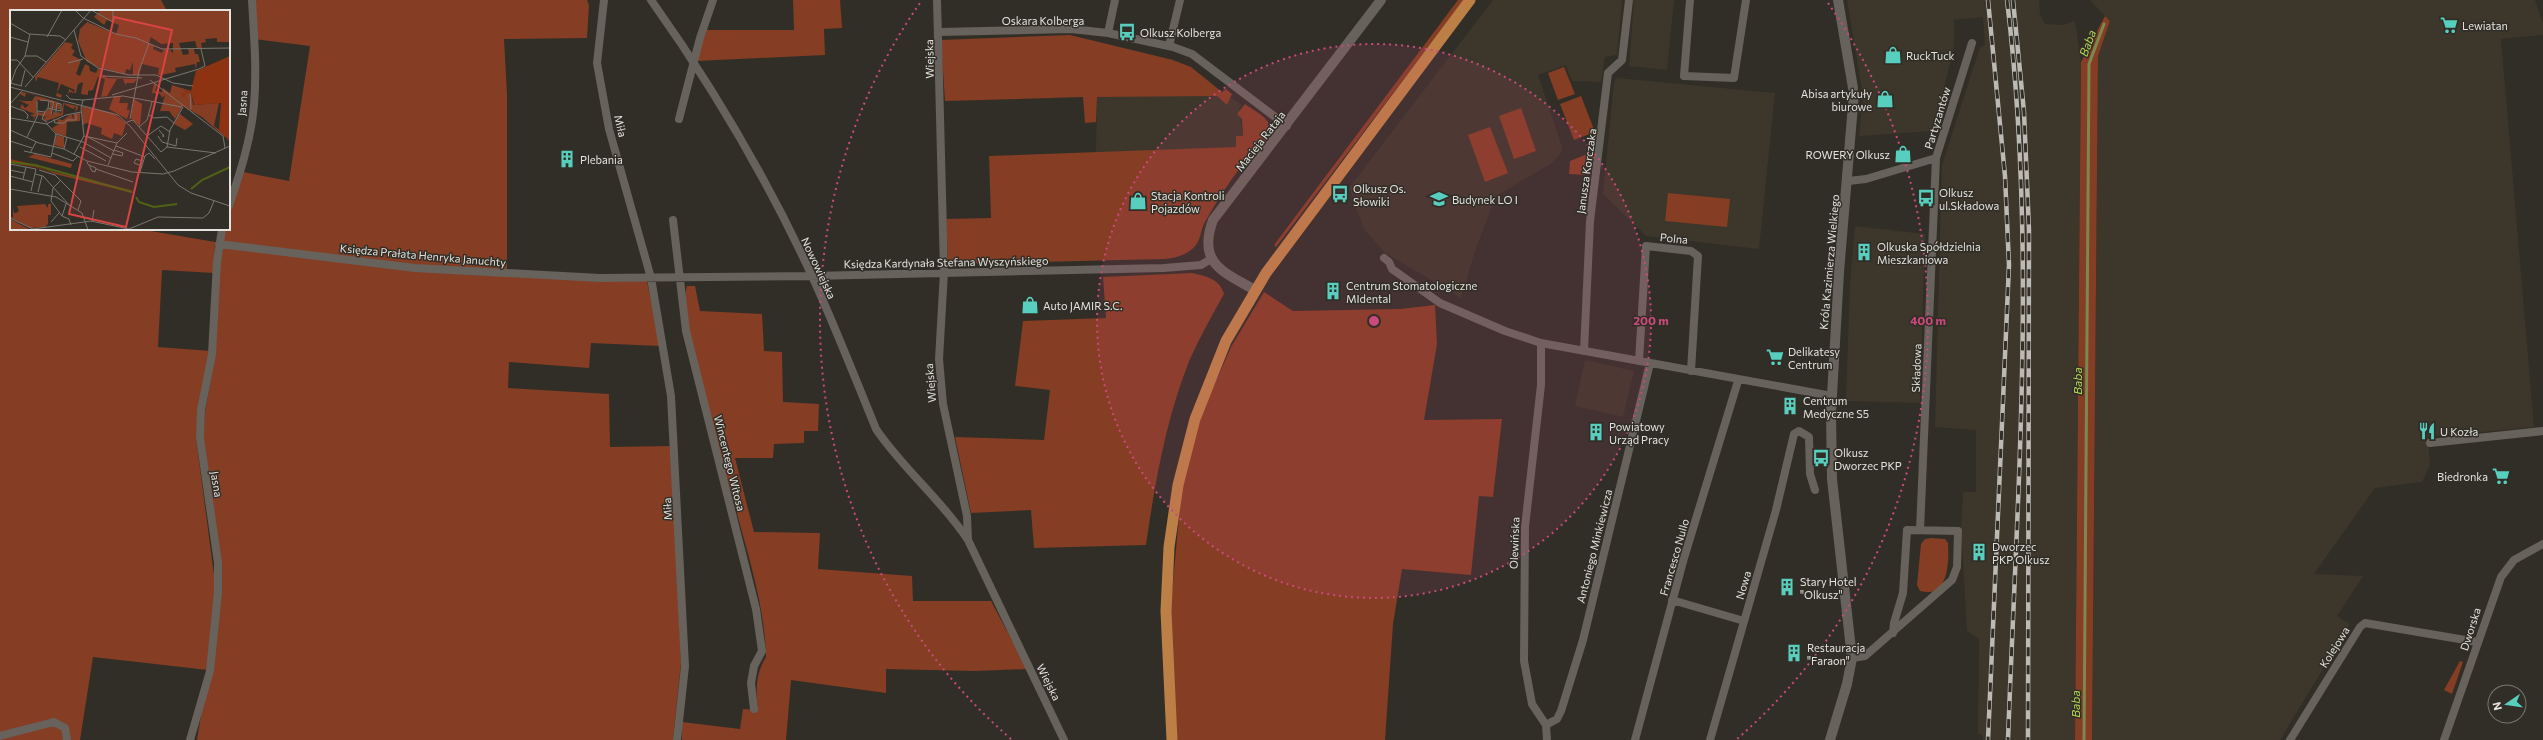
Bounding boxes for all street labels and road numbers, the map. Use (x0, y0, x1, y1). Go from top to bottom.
street label: Oskara Kolberga (1002, 14, 1084, 27)
street label: Wiejska (922, 39, 936, 79)
street label: Partyzantów (1921, 85, 1953, 151)
street label: Jasna (234, 89, 251, 117)
street label: Macieja Rataja (1232, 108, 1288, 174)
street label: Miła (612, 114, 630, 138)
street label: Janusza Korczaka (1574, 128, 1599, 215)
street label: Króla Kazimierza Wielkiego (1817, 193, 1841, 330)
street label: Polna (1659, 230, 1689, 246)
street label: Nowowiejska (799, 235, 839, 301)
street label: Księdza Prałata Henryka Januchty (339, 241, 507, 270)
street label: Księdza Kardynała Stefana Wyszyńskiego (843, 254, 1049, 270)
street label: Składowa (1909, 343, 1923, 393)
street label: Wiejska (922, 363, 938, 403)
street label: Wincentego Witosa (712, 414, 748, 512)
street label: Jasna (208, 470, 225, 498)
street label: Antoniego Minkiewicza (1574, 488, 1614, 604)
street label: Miła (660, 497, 674, 521)
street label: Olewińska (1507, 517, 1521, 569)
street label: Francesco Nullo (1657, 517, 1691, 597)
street label: Nowa (1733, 569, 1753, 601)
street label: Dworska (2457, 606, 2483, 652)
street label: Kolejowa (2316, 624, 2352, 670)
street label: Wiejska (1034, 662, 1064, 702)

